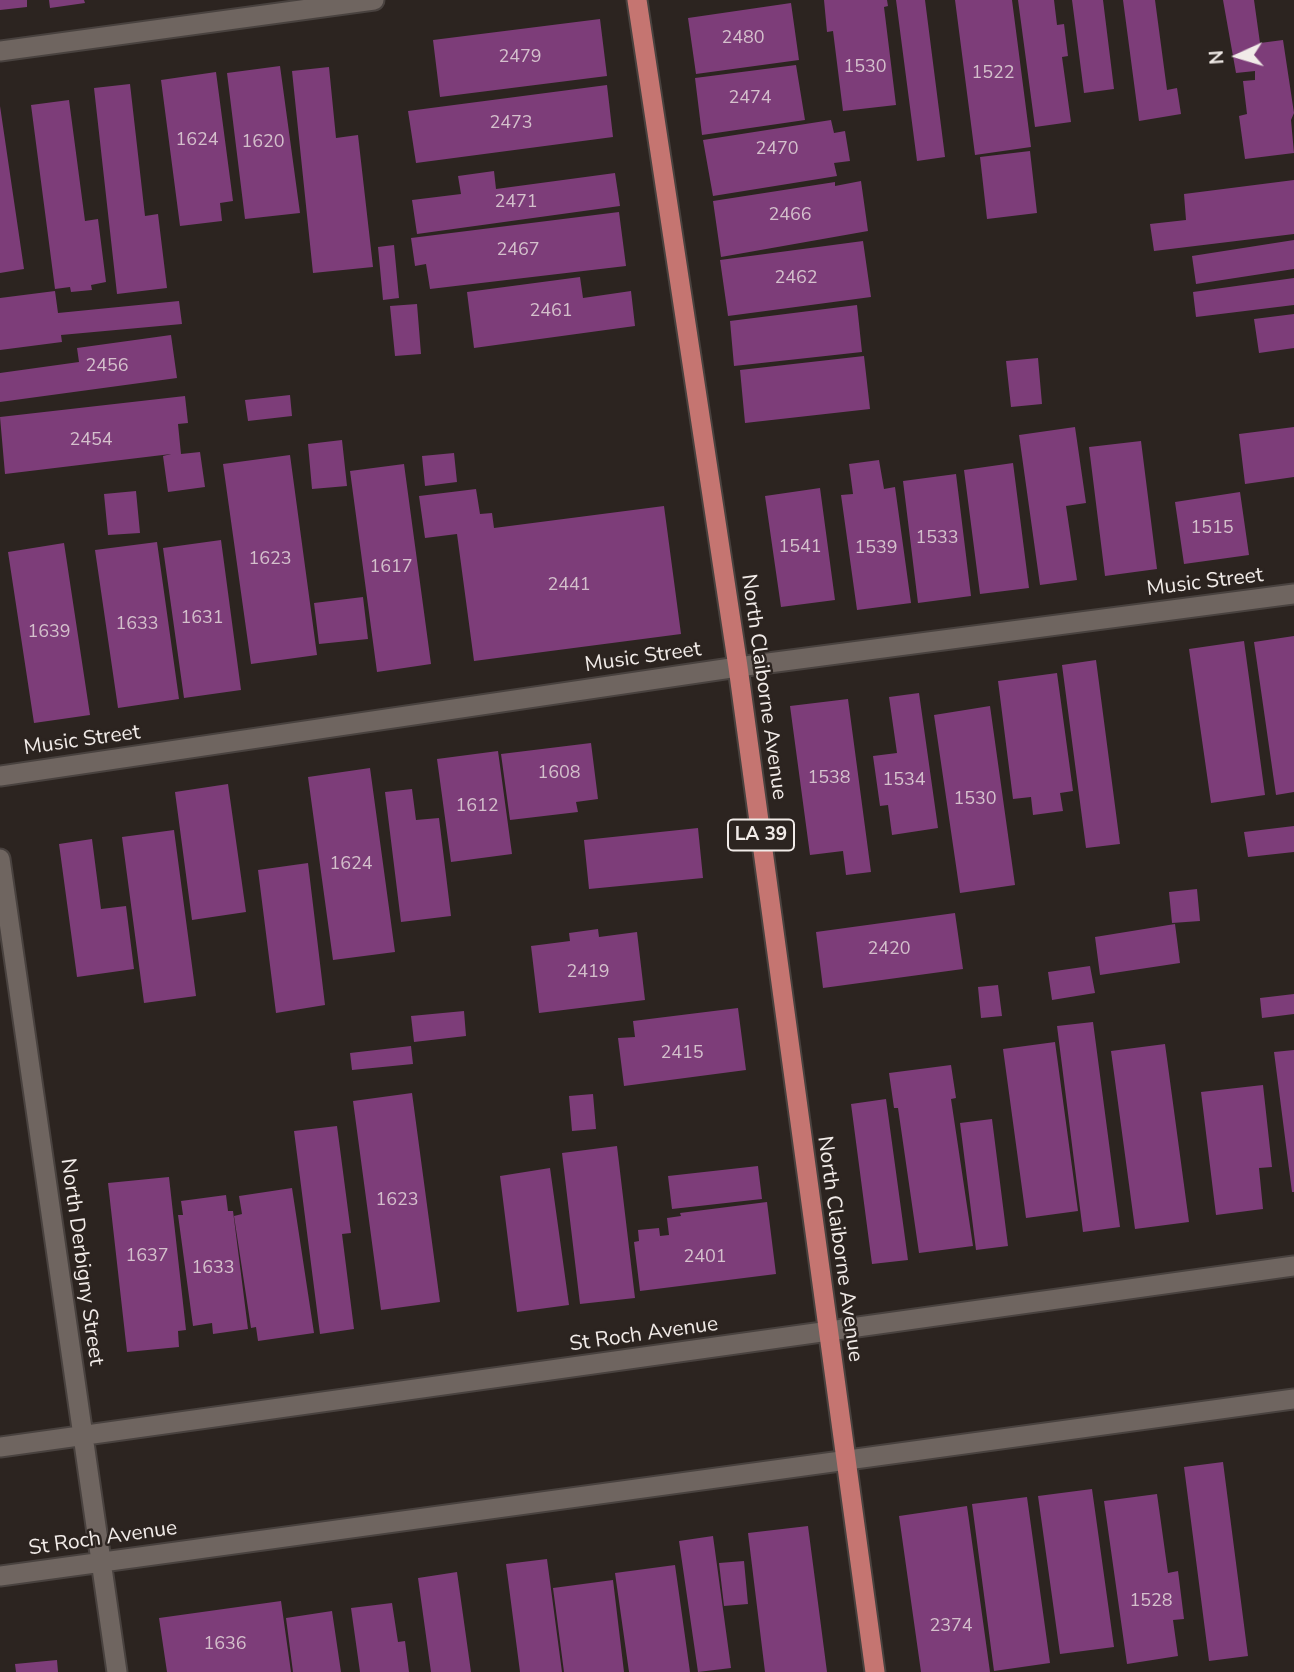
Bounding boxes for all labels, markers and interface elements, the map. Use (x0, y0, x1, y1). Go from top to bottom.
north arrow (1203, 21, 1273, 91)
house number: 2480 (721, 28, 765, 50)
house number: 2479 (498, 47, 542, 69)
text: N (1204, 49, 1231, 65)
house number: 1530 (843, 57, 887, 79)
house number: 1522 (971, 63, 1015, 85)
house number: 2474 (728, 88, 772, 110)
house number: 2473 (489, 113, 533, 135)
house number: 1624 (175, 130, 219, 152)
house number: 1620 (241, 132, 285, 154)
house number: 2470 (755, 139, 799, 161)
house number: 2471 (494, 192, 538, 214)
house number: 2466 (768, 205, 812, 227)
house number: 2467 (496, 240, 540, 262)
house number: 2462 (774, 268, 818, 290)
house number: 2461 (529, 301, 573, 323)
house number: 2456 (85, 356, 129, 378)
house number: 2454 (69, 430, 113, 452)
house number: 1515 (1190, 518, 1234, 540)
house number: 1533 (915, 528, 959, 550)
house number: 1541 (778, 537, 822, 559)
house number: 1539 (854, 538, 898, 560)
house number: 1623 (248, 549, 292, 571)
house number: 1617 (369, 557, 413, 579)
street label: Music Street (1145, 563, 1265, 603)
street label: North Claiborne Avenue (735, 572, 791, 802)
house number: 2441 (547, 575, 591, 597)
house number: 1631 (180, 608, 224, 630)
house number: 1633 (115, 614, 159, 636)
house number: 1639 (27, 622, 71, 644)
street label: Music Street (583, 637, 703, 679)
street label: Music Street (22, 720, 142, 762)
house number: 1608 (537, 763, 581, 785)
house number: 1538 (807, 768, 851, 790)
house number: 1534 (882, 770, 926, 792)
house number: 1530 (953, 789, 997, 811)
house number: 1612 (455, 796, 499, 818)
road number: LA 39 (728, 820, 794, 850)
house number: 1624 (329, 854, 373, 876)
house number: 2420 (867, 939, 911, 961)
house number: 2419 (566, 962, 610, 984)
house number: 2415 (660, 1043, 704, 1065)
street label: North Claiborne Avenue (811, 1134, 867, 1364)
street label: North Derbigny Street (54, 1157, 108, 1367)
house number: 1623 (375, 1190, 419, 1212)
house number: 1637 (125, 1246, 169, 1268)
house number: 2401 (683, 1247, 727, 1269)
house number: 1633 (191, 1258, 235, 1280)
street label: St Roch Avenue (568, 1312, 720, 1358)
street label: St Roch Avenue (27, 1516, 179, 1562)
house number: 1528 (1129, 1591, 1173, 1613)
house number: 2374 (929, 1616, 973, 1638)
house number: 1636 (203, 1634, 247, 1656)

